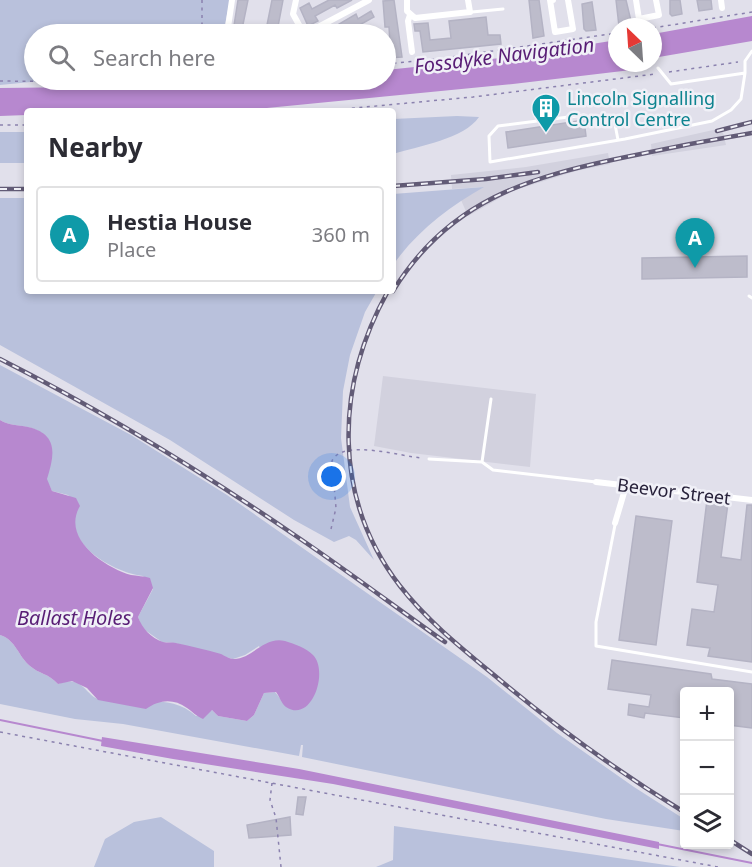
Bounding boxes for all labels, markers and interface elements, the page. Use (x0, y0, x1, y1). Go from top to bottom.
north arrow (608, 18, 662, 72)
search box (24, 24, 396, 90)
water label: Fossdyke Navigation (412, 31, 596, 79)
icon: search (45, 41, 78, 74)
text: Search here (93, 42, 215, 72)
place label: Lincoln Signalling Control Centre (567, 86, 715, 131)
building icon: Lincoln Signalling Control Centre (530, 92, 562, 134)
text: Nearby (48, 129, 143, 165)
text: Hestia House (107, 206, 252, 236)
pin: A (676, 218, 714, 268)
text: A (63, 221, 76, 248)
text: 360 m (312, 221, 370, 248)
text: Place (107, 236, 156, 263)
your location (317, 462, 346, 491)
street label: Beevor Street (616, 472, 733, 510)
water label: Ballast Holes (17, 604, 131, 631)
map controls (680, 687, 734, 849)
button: + (680, 687, 734, 741)
button: − (680, 741, 734, 795)
button: layers (680, 795, 734, 849)

